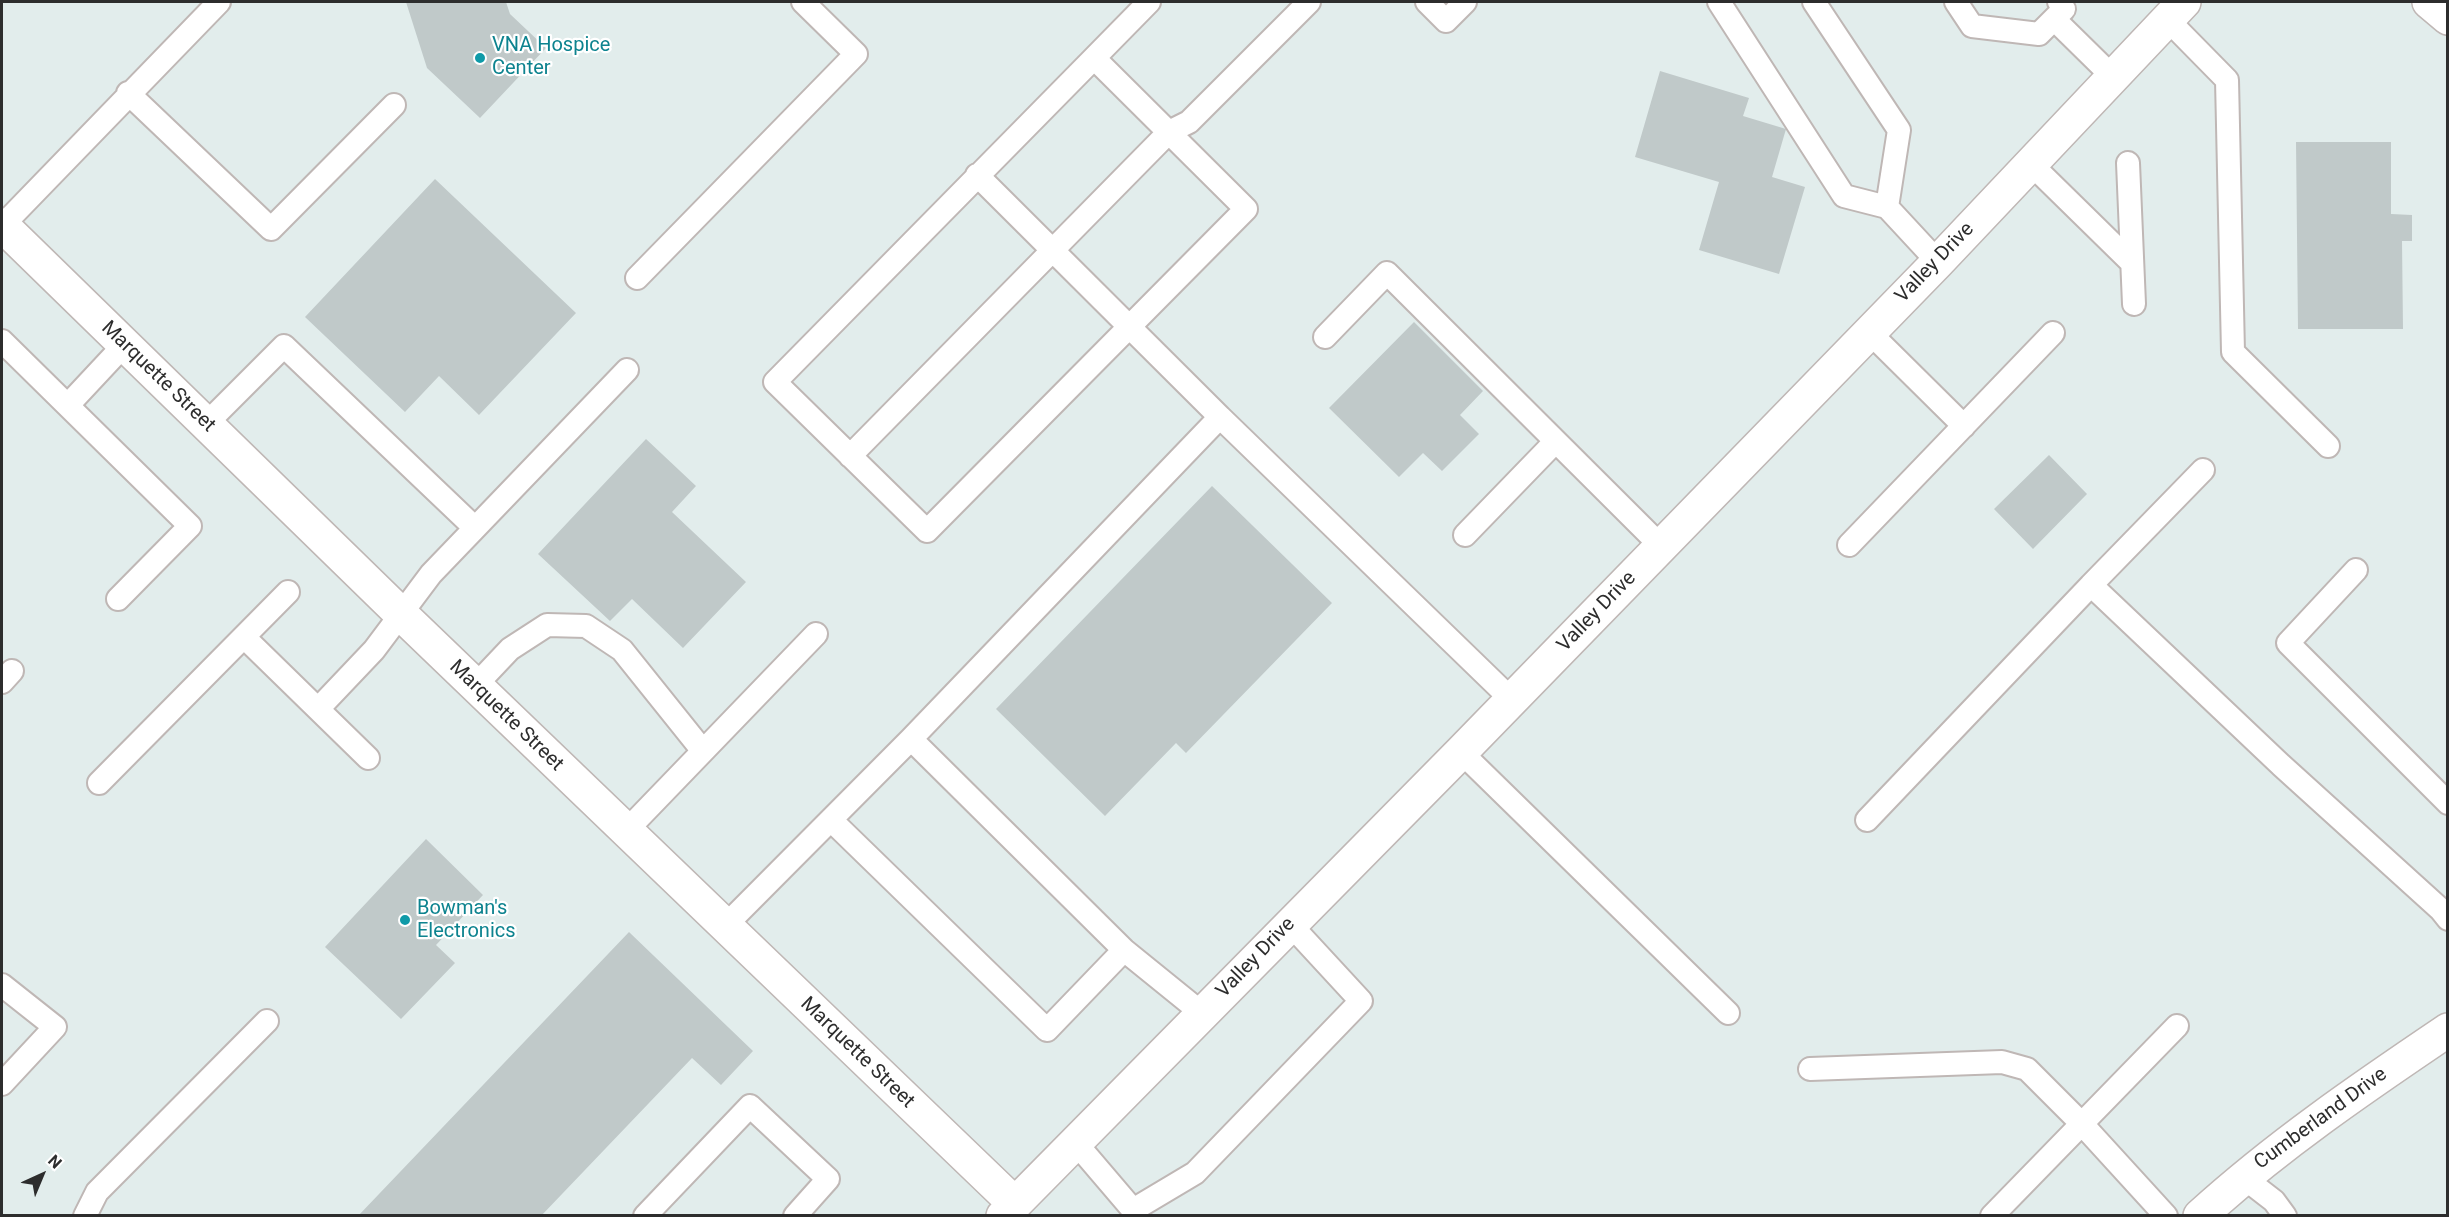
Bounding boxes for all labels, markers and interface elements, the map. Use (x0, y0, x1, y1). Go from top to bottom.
place label: VNA Hospice Center (492, 34, 610, 81)
marker: VNA Hospice Center (473, 51, 487, 65)
street label: Valley Drive (1891, 218, 1979, 308)
street label: Marquette Street (96, 316, 220, 438)
street label: Valley Drive (1553, 567, 1641, 657)
street label: Marquette Street (444, 655, 568, 777)
place label: Bowman's Electronics (417, 897, 516, 944)
marker: Bowman's Electronics (398, 913, 412, 927)
street label: Valley Drive (1212, 913, 1300, 1003)
street label: Marquette Street (795, 992, 919, 1114)
street label: Cumberland Drive (2250, 1063, 2392, 1175)
north arrow (12, 1145, 72, 1205)
text: N (44, 1151, 66, 1172)

